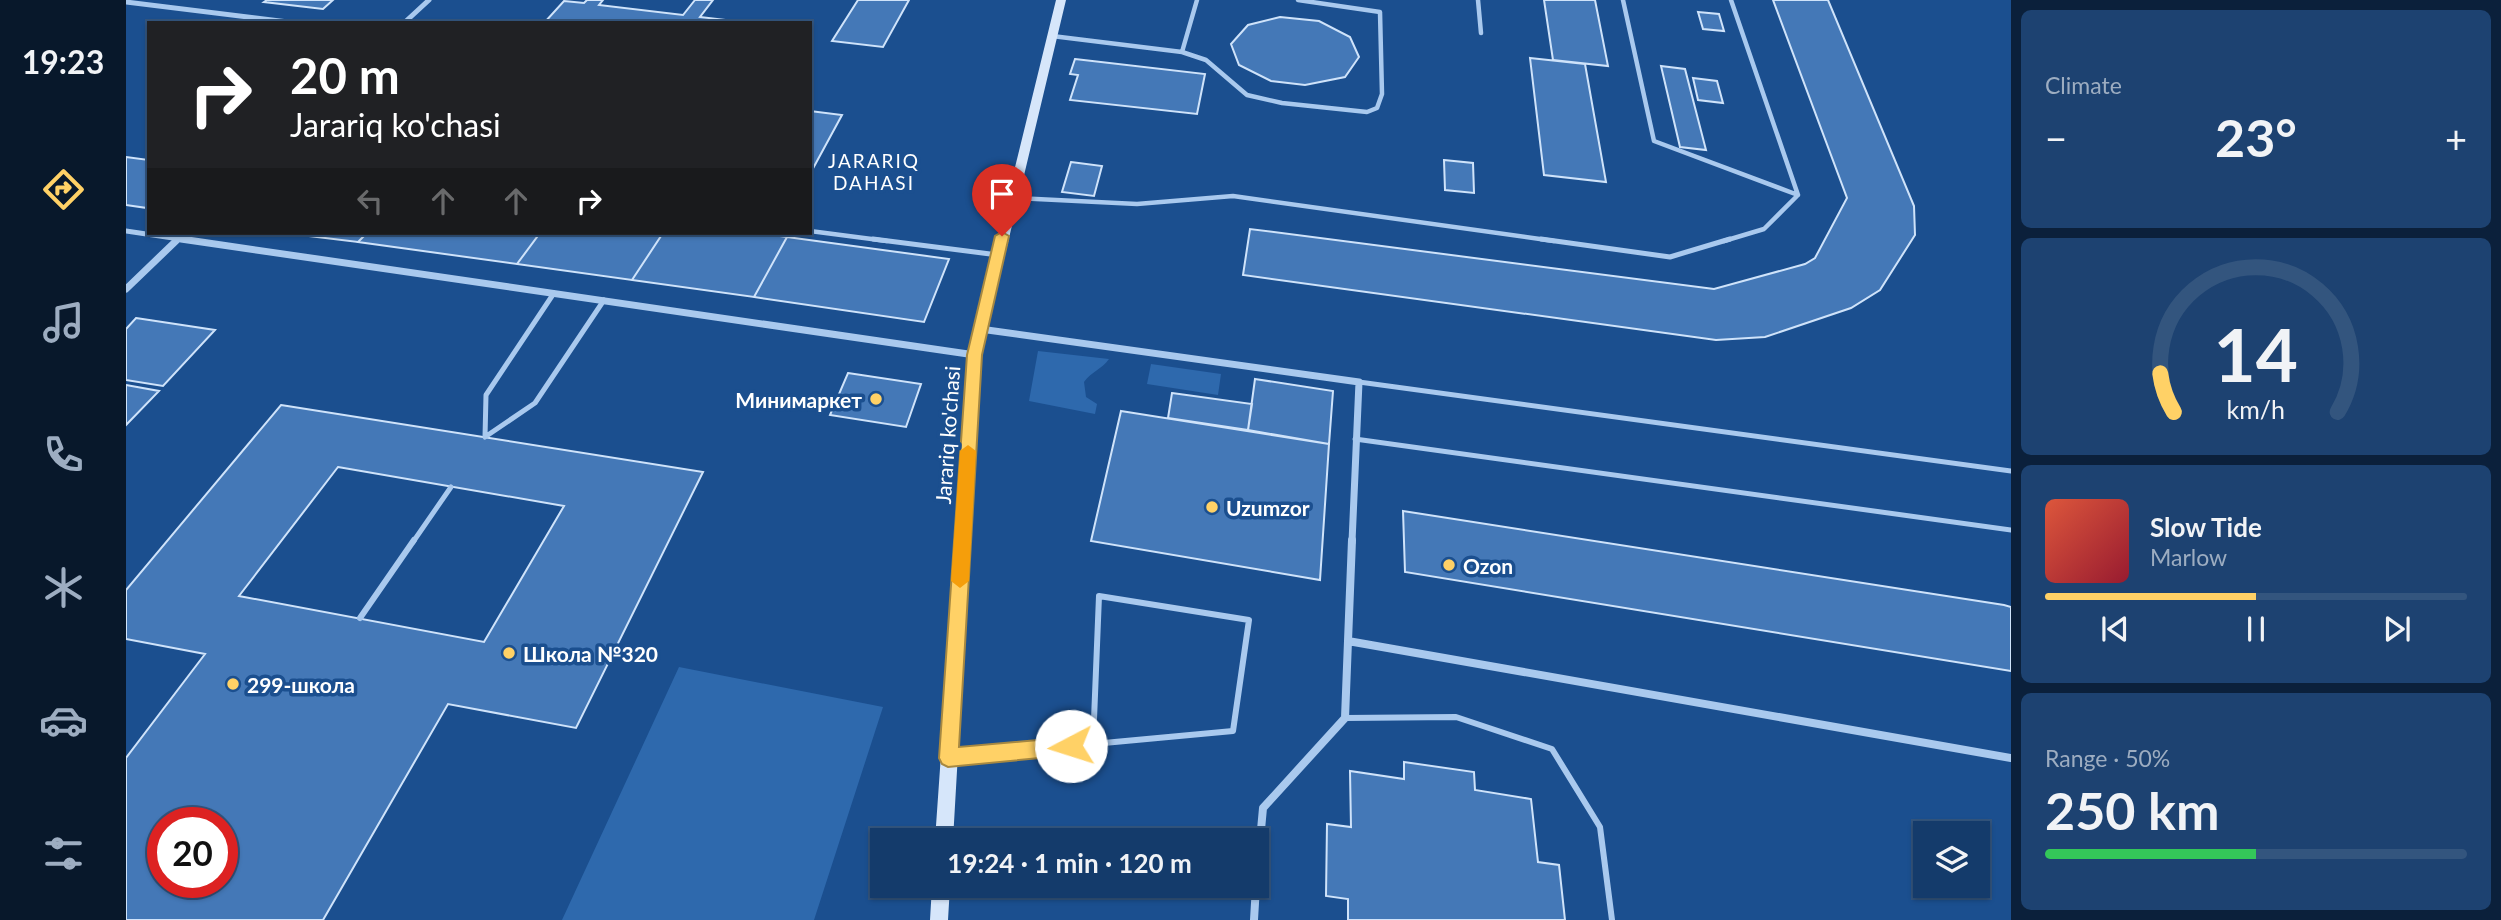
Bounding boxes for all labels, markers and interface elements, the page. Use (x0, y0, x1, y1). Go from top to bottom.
text: 19:23 (22, 42, 104, 81)
text: 20 m (290, 46, 400, 104)
icon: right (175, 49, 266, 140)
text: Climate (2045, 71, 2122, 99)
text: Jarariq ko'chasi (290, 105, 501, 144)
text: 23° (2215, 106, 2297, 168)
text: − (2045, 115, 2067, 161)
text: + (2445, 115, 2467, 161)
district label: JARARIQ DAHASI (828, 149, 920, 194)
pin (972, 164, 1032, 236)
icon: directions (39, 165, 88, 214)
icon: arrive (983, 175, 1021, 213)
icon: left (351, 182, 389, 220)
icon: ahead (424, 182, 462, 220)
icon: ahead (497, 182, 535, 220)
icon: right (570, 182, 608, 220)
icon: music (39, 298, 88, 347)
text: 14 (2214, 311, 2298, 399)
street label: Jarariq ko'chasi (930, 365, 964, 505)
place label: Минимаркет (735, 387, 862, 412)
marker: Минимаркет (868, 391, 884, 407)
text: km/h (2227, 394, 2285, 424)
icon: phone (39, 430, 88, 479)
place label: Uzumzor (1226, 495, 1310, 520)
marker: Uzumzor (1204, 499, 1220, 515)
text: Slow Tide (2150, 511, 2262, 543)
text: Marlow (2150, 543, 2227, 571)
place label: Ozon (1463, 553, 1513, 578)
marker: Ozon (1441, 557, 1457, 573)
icon: climate (39, 563, 88, 612)
icon: previous (2096, 610, 2134, 648)
icon: pause (2237, 610, 2275, 648)
icon: next (2378, 610, 2416, 648)
place label: Школа №320 (523, 641, 658, 666)
marker: Школа №320 (501, 645, 517, 661)
place label: 299-школа (247, 672, 355, 697)
marker: 299-школа (225, 676, 241, 692)
icon: car (39, 696, 88, 745)
position arrow (1034, 709, 1108, 783)
text: Range · 50% (2045, 744, 2170, 772)
text: 250 km (2045, 779, 2219, 841)
speed limit sign: 20 (147, 807, 238, 898)
map controls (1913, 821, 1990, 898)
button: layers (1913, 821, 1990, 898)
icon: filters (39, 829, 88, 878)
text: 19:24 · 1 min · 120 m (947, 847, 1192, 879)

